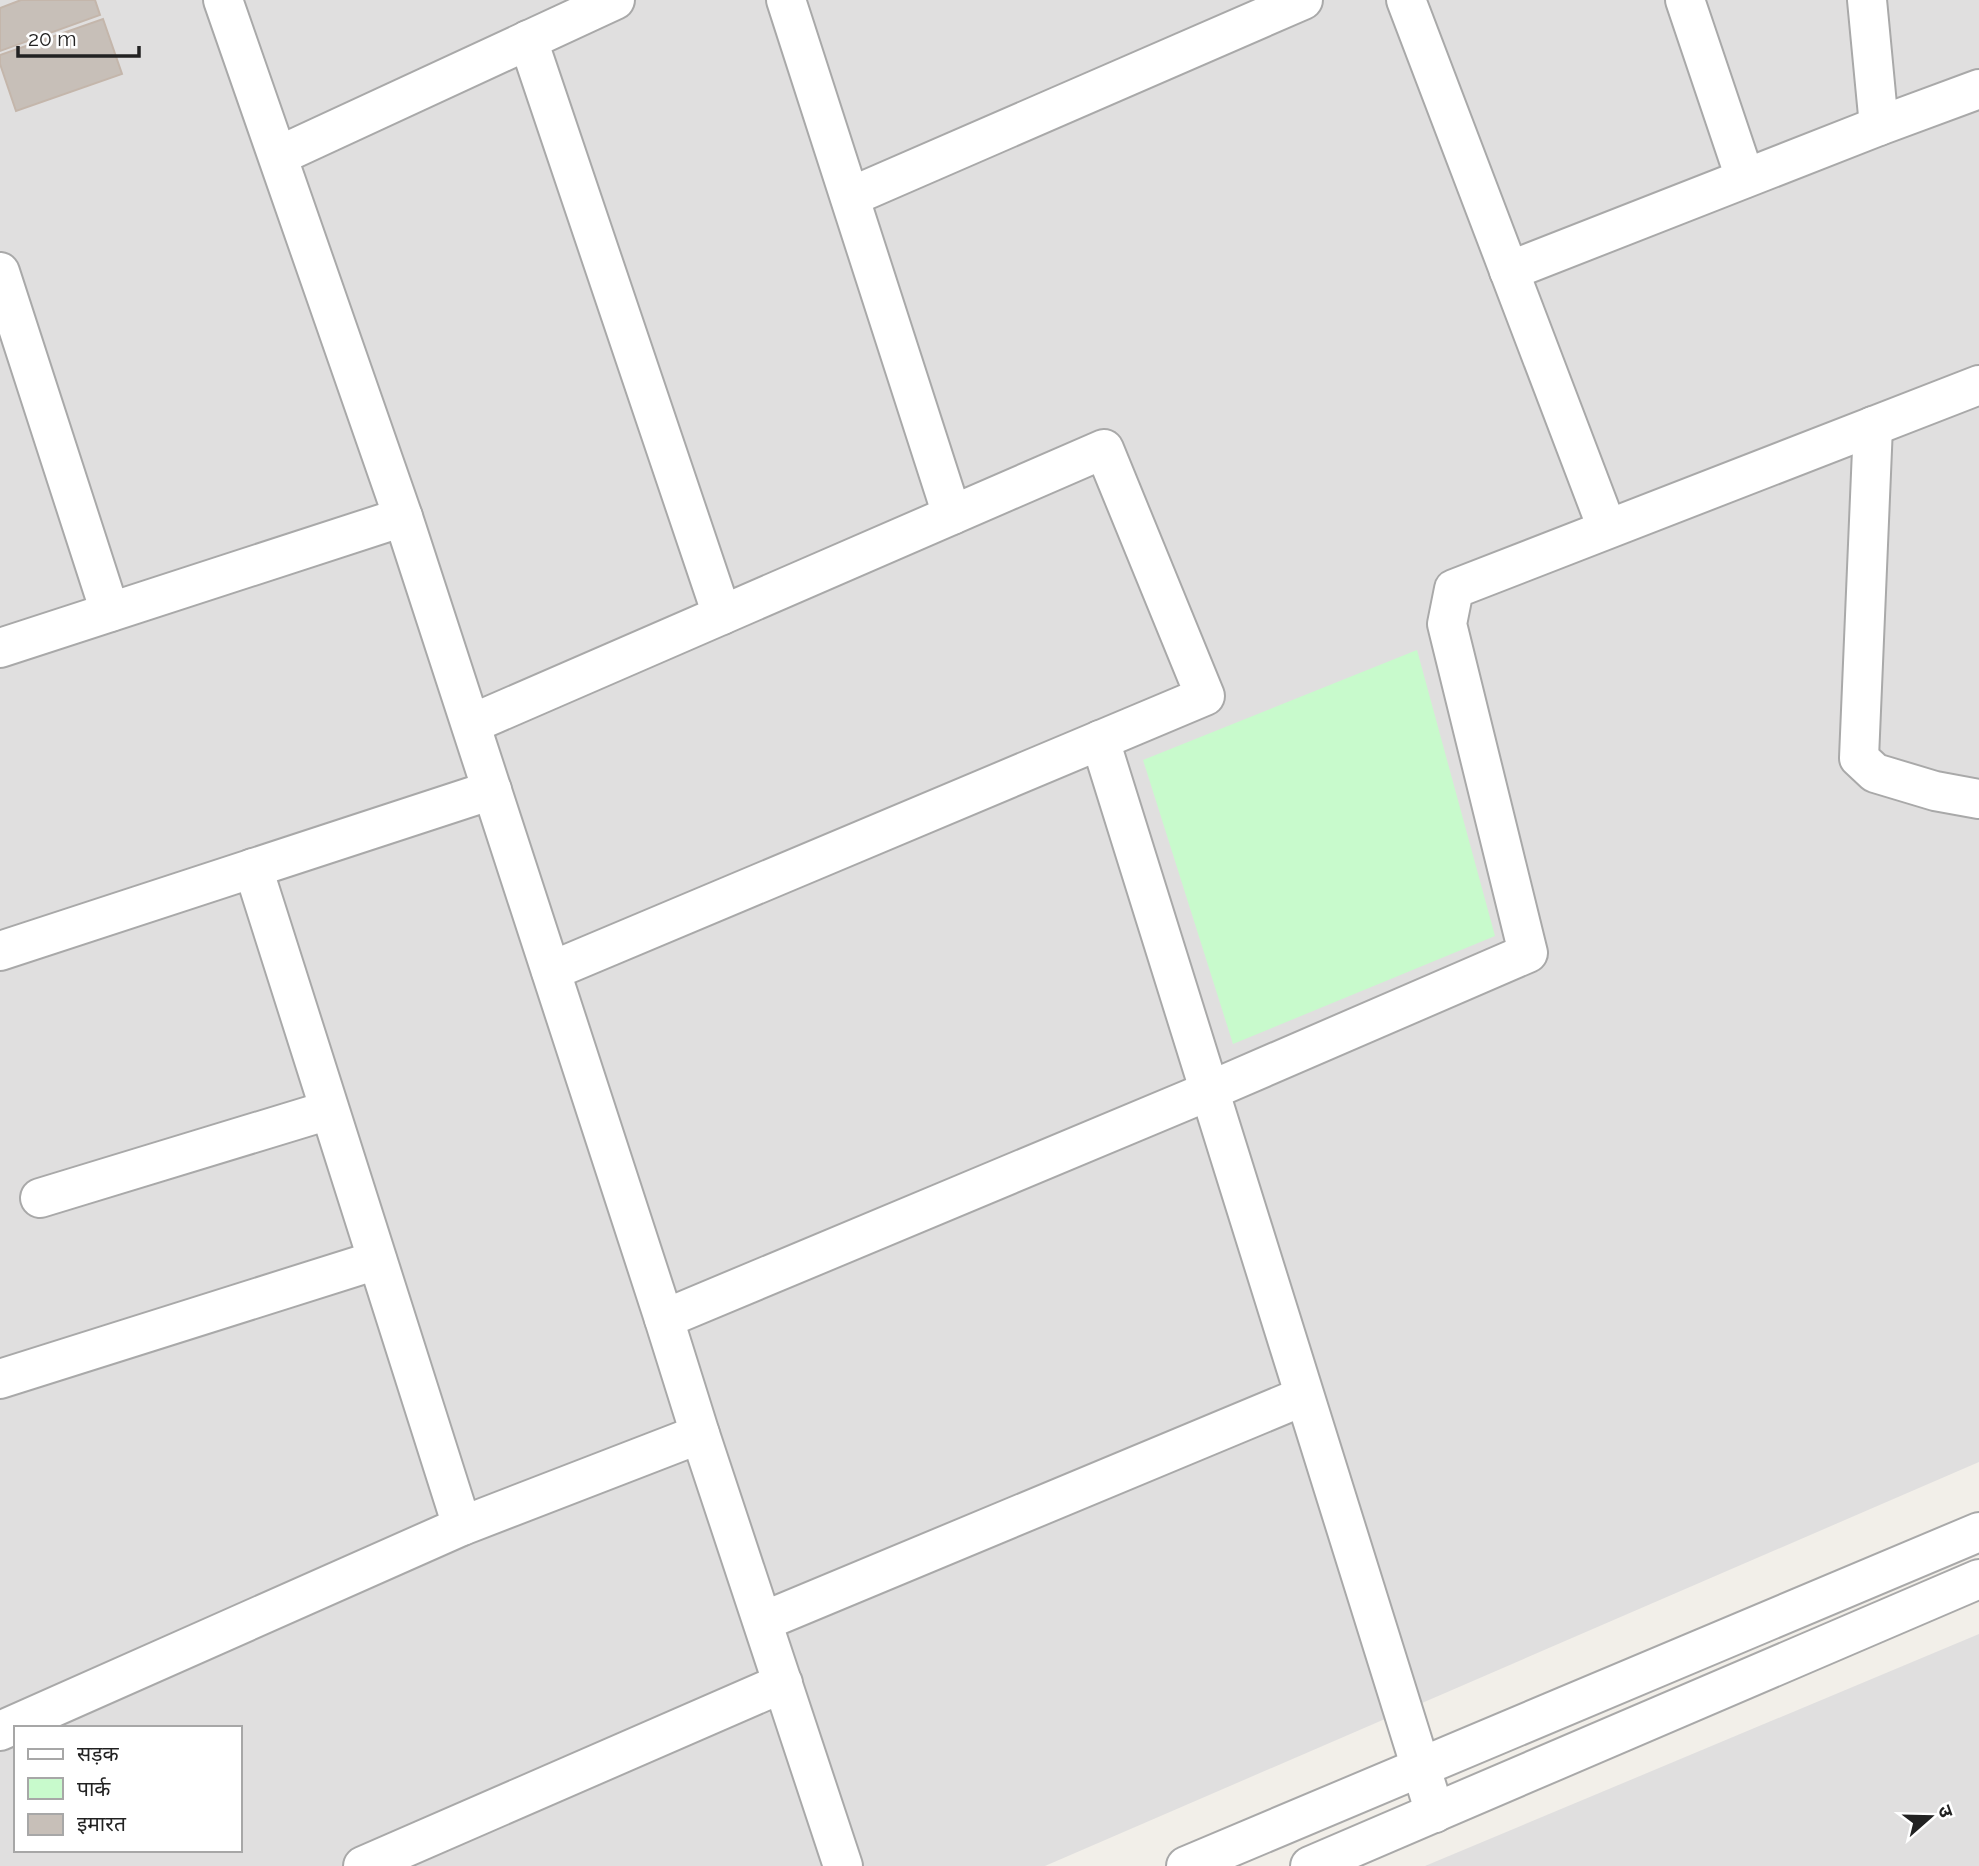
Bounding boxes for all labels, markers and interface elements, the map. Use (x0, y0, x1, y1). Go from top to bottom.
scale bar (18, 14, 138, 58)
text: 20 m (28, 26, 76, 51)
legend (14, 1726, 242, 1852)
text: सड़क (77, 1741, 119, 1766)
text: पार्क (77, 1776, 111, 1801)
north arrow (1895, 1782, 1965, 1852)
text: उ (1934, 1802, 1959, 1821)
text: इमारत (77, 1811, 127, 1836)

